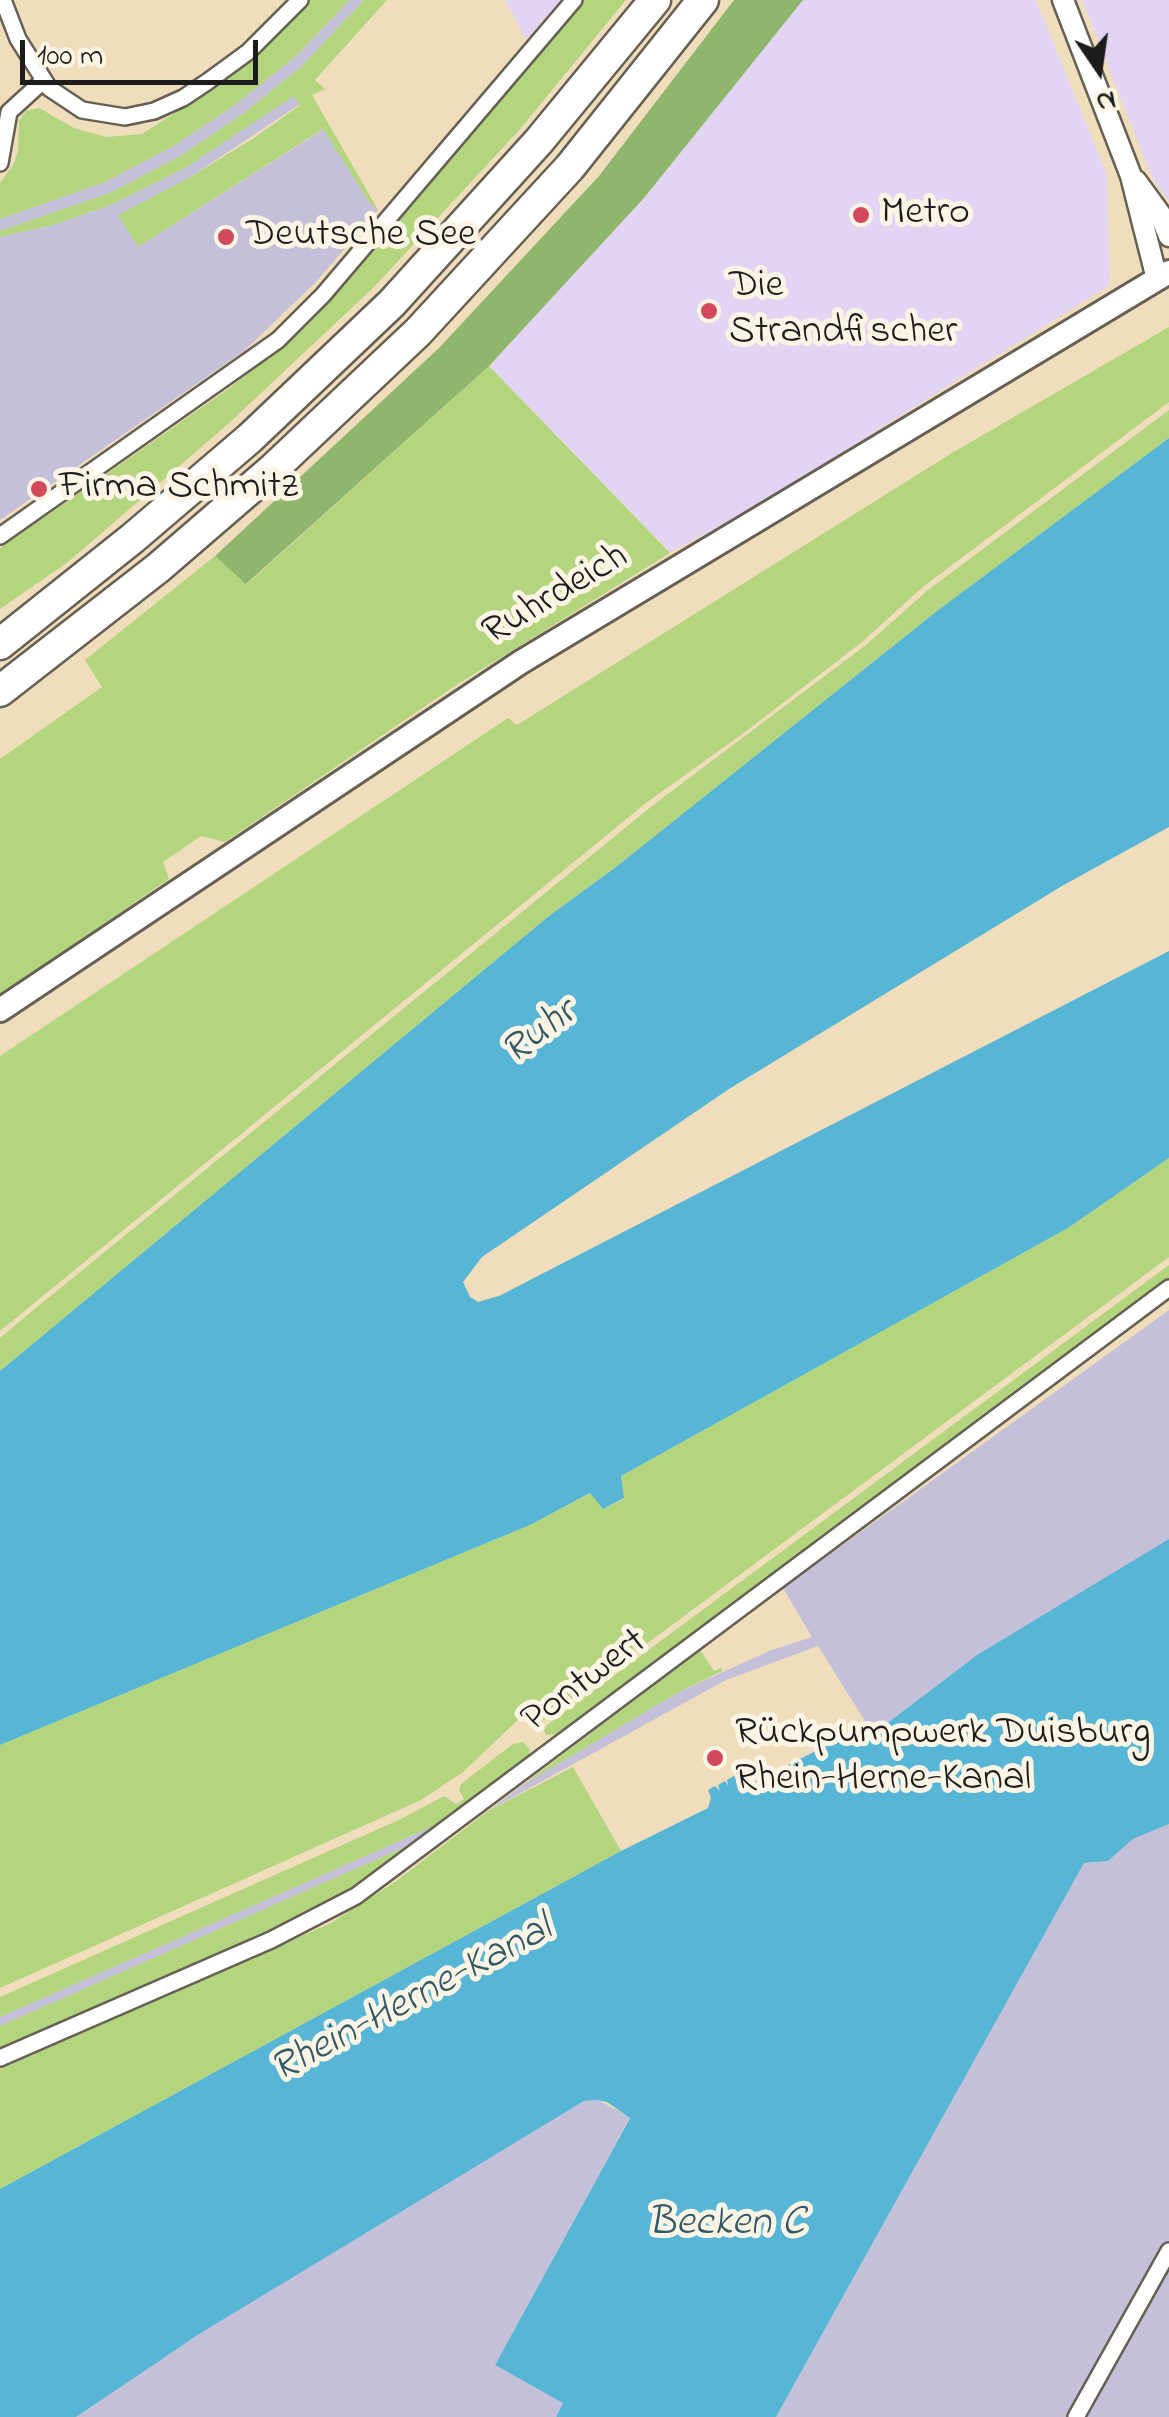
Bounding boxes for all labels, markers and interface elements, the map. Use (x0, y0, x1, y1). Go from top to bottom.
scale bar (25, 20, 262, 82)
north arrow (1049, 20, 1149, 120)
text: 100 m (37, 35, 103, 79)
text: N (1092, 78, 1120, 122)
place label: Metro (881, 191, 970, 239)
marker: Metro (850, 204, 872, 226)
place label: Deutsche See (246, 213, 476, 261)
marker: Deutsche See (215, 226, 237, 248)
place label: Die Strandfischer (729, 264, 958, 358)
marker: Die Strandfischer (698, 300, 720, 322)
place label: Firma Schmitz (59, 465, 298, 513)
marker: Firma Schmitz (28, 478, 50, 500)
street label: Ruhrdeich (476, 535, 638, 659)
water label: Ruhr (494, 991, 588, 1079)
street label: Pontwert (514, 1620, 658, 1746)
place label: Rückpumpwerk Duisburg Rhein-Herne-Kanal (735, 1711, 1151, 1805)
marker: Rückpumpwerk Duisburg Rhein-Herne-Kanal (704, 1747, 726, 1769)
water label: Rhein-Herne-Kanal (264, 1907, 562, 2097)
water label: Becken C (647, 2201, 805, 2251)

